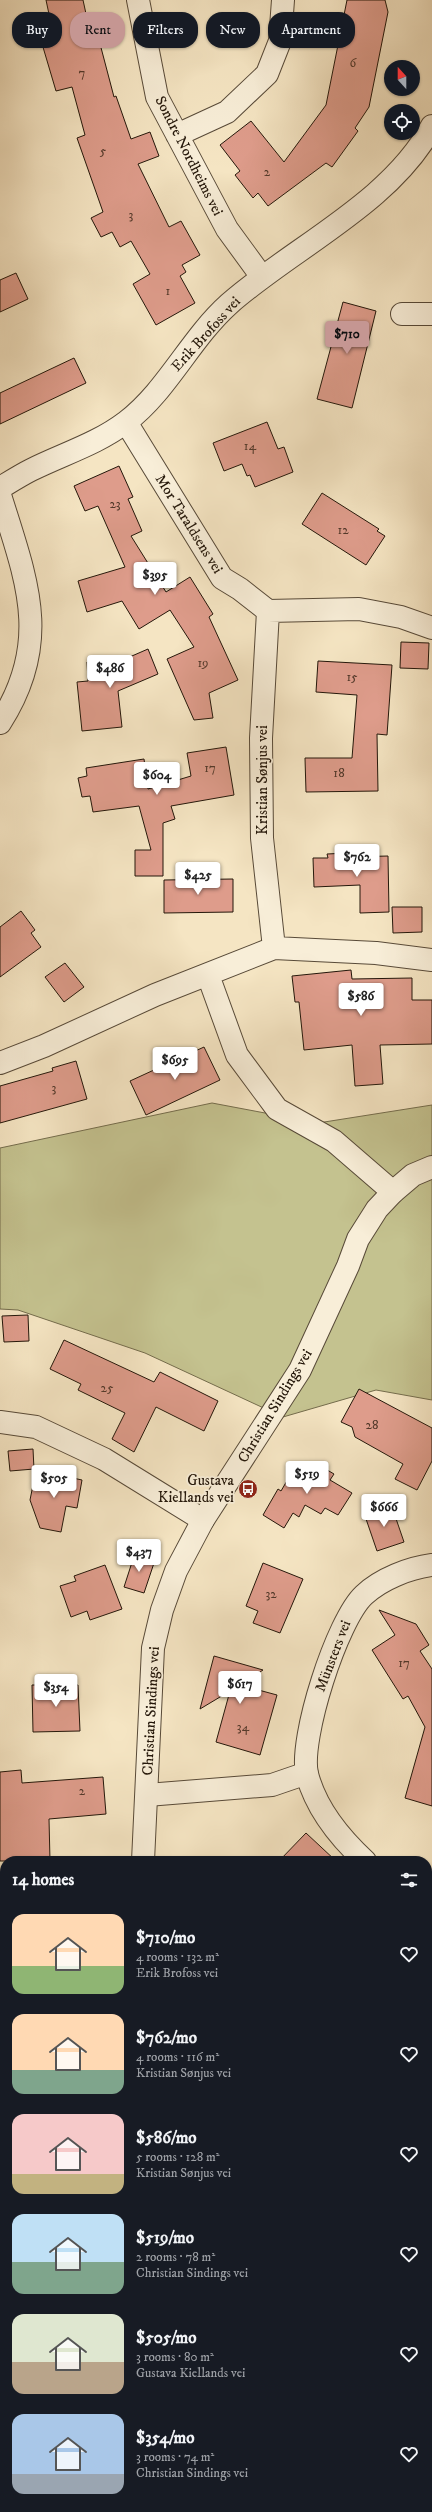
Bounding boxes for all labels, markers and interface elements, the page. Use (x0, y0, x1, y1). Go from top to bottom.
chip: Buy (12, 12, 62, 48)
chip: Rent (70, 12, 125, 48)
chip: Filters (133, 12, 198, 48)
chip: New (206, 12, 260, 48)
chip: Apartment (268, 12, 355, 48)
house number: 6 (350, 55, 358, 71)
north arrow (384, 60, 420, 96)
map controls (384, 60, 420, 140)
house number: 7 (79, 65, 86, 81)
street label: Sondre Nordheims vei (151, 93, 227, 219)
button: locate (384, 104, 420, 140)
house number: 5 (100, 143, 107, 159)
house number: 2 (264, 164, 271, 180)
house number: 3 (129, 207, 134, 223)
house number: 1 (166, 283, 171, 299)
street label: Erik Brofoss vei (167, 292, 245, 376)
pin: $710 (323, 321, 371, 355)
text: $710 (334, 326, 360, 342)
house number: 14 (244, 438, 257, 454)
street label: Mor Taraldsens vei (151, 471, 227, 577)
house number: 23 (109, 496, 121, 512)
house number: 12 (337, 522, 349, 538)
pin: $395 (131, 562, 179, 596)
text: $395 (143, 567, 167, 583)
pin: $486 (86, 655, 134, 689)
house number: 19 (197, 655, 209, 671)
text: $486 (96, 660, 124, 676)
house number: 15 (346, 669, 358, 685)
street label: Kristian Sønjus vei (253, 725, 272, 835)
house number: 17 (204, 760, 216, 776)
pin: $604 (133, 762, 181, 796)
house number: 18 (333, 765, 345, 781)
text: $604 (143, 767, 171, 783)
pin: $762 (333, 844, 381, 878)
text: $762 (343, 849, 371, 865)
pin: $425 (174, 862, 222, 896)
text: $425 (184, 867, 212, 883)
pin: $586 (337, 983, 385, 1017)
text: $586 (348, 988, 374, 1004)
pin: $695 (151, 1047, 199, 1081)
text: $695 (162, 1052, 188, 1068)
house number: 3 (52, 1080, 57, 1096)
street label: Christian Sindings vei (234, 1346, 317, 1466)
house number: 25 (101, 1380, 114, 1396)
house number: 28 (366, 1417, 378, 1433)
pin: $519 (283, 1461, 331, 1495)
pin: $505 (30, 1465, 78, 1499)
text: $519 (295, 1466, 319, 1482)
text: $505 (40, 1470, 68, 1486)
place label: Gustava Kiellands vei (158, 1471, 235, 1507)
bus stop icon: Gustava Kiellands vei (237, 1478, 259, 1500)
pin: $666 (360, 1494, 408, 1528)
text: $666 (370, 1499, 398, 1515)
pin: $437 (115, 1539, 163, 1573)
text: $437 (126, 1544, 152, 1560)
house number: 32 (265, 1586, 277, 1602)
street label: Münsters vei (311, 1617, 355, 1694)
street label: Christian Sindings vei (138, 1646, 164, 1776)
house number: 17 (398, 1655, 410, 1671)
pin: $617 (216, 1671, 264, 1705)
pin: $354 (32, 1674, 80, 1708)
text: $617 (227, 1676, 253, 1692)
text: $354 (43, 1679, 69, 1695)
house number: 34 (237, 1719, 250, 1735)
house number: 2 (79, 1783, 86, 1799)
text: 14 homes (12, 1869, 74, 1891)
icon: filters (398, 1869, 420, 1891)
text: $710/mo (136, 1927, 195, 1949)
icon: home (44, 1930, 92, 1978)
icon: heart (398, 1943, 420, 1965)
text: 4 rooms · 132 m² (136, 1949, 219, 1965)
text: Erik Brofoss vei (136, 1965, 218, 1981)
text: $762/mo (136, 2027, 197, 2049)
icon: home (44, 2030, 92, 2078)
icon: heart (398, 2043, 420, 2065)
text: 4 rooms · 116 m² (136, 2049, 219, 2065)
text: Kristian Sønjus vei (136, 2065, 231, 2081)
text: $586/mo (136, 2127, 197, 2149)
icon: home (44, 2130, 92, 2178)
icon: heart (398, 2143, 420, 2165)
text: 5 rooms · 128 m² (136, 2149, 220, 2165)
text: Kristian Sønjus vei (136, 2165, 231, 2181)
text: $519/mo (136, 2227, 194, 2249)
icon: home (44, 2230, 92, 2278)
icon: heart (398, 2243, 420, 2265)
text: 2 rooms · 78 m² (136, 2249, 215, 2265)
text: Christian Sindings vei (136, 2265, 248, 2281)
text: $505/mo (136, 2327, 197, 2349)
icon: home (44, 2330, 92, 2378)
icon: heart (398, 2343, 420, 2365)
text: 3 rooms · 80 m² (136, 2349, 214, 2365)
text: Gustava Kiellands vei (136, 2365, 245, 2381)
text: $354/mo (136, 2427, 195, 2449)
icon: home (44, 2430, 92, 2478)
icon: heart (398, 2443, 420, 2465)
text: 3 rooms · 74 m² (136, 2449, 214, 2465)
text: Christian Sindings vei (136, 2465, 248, 2481)

